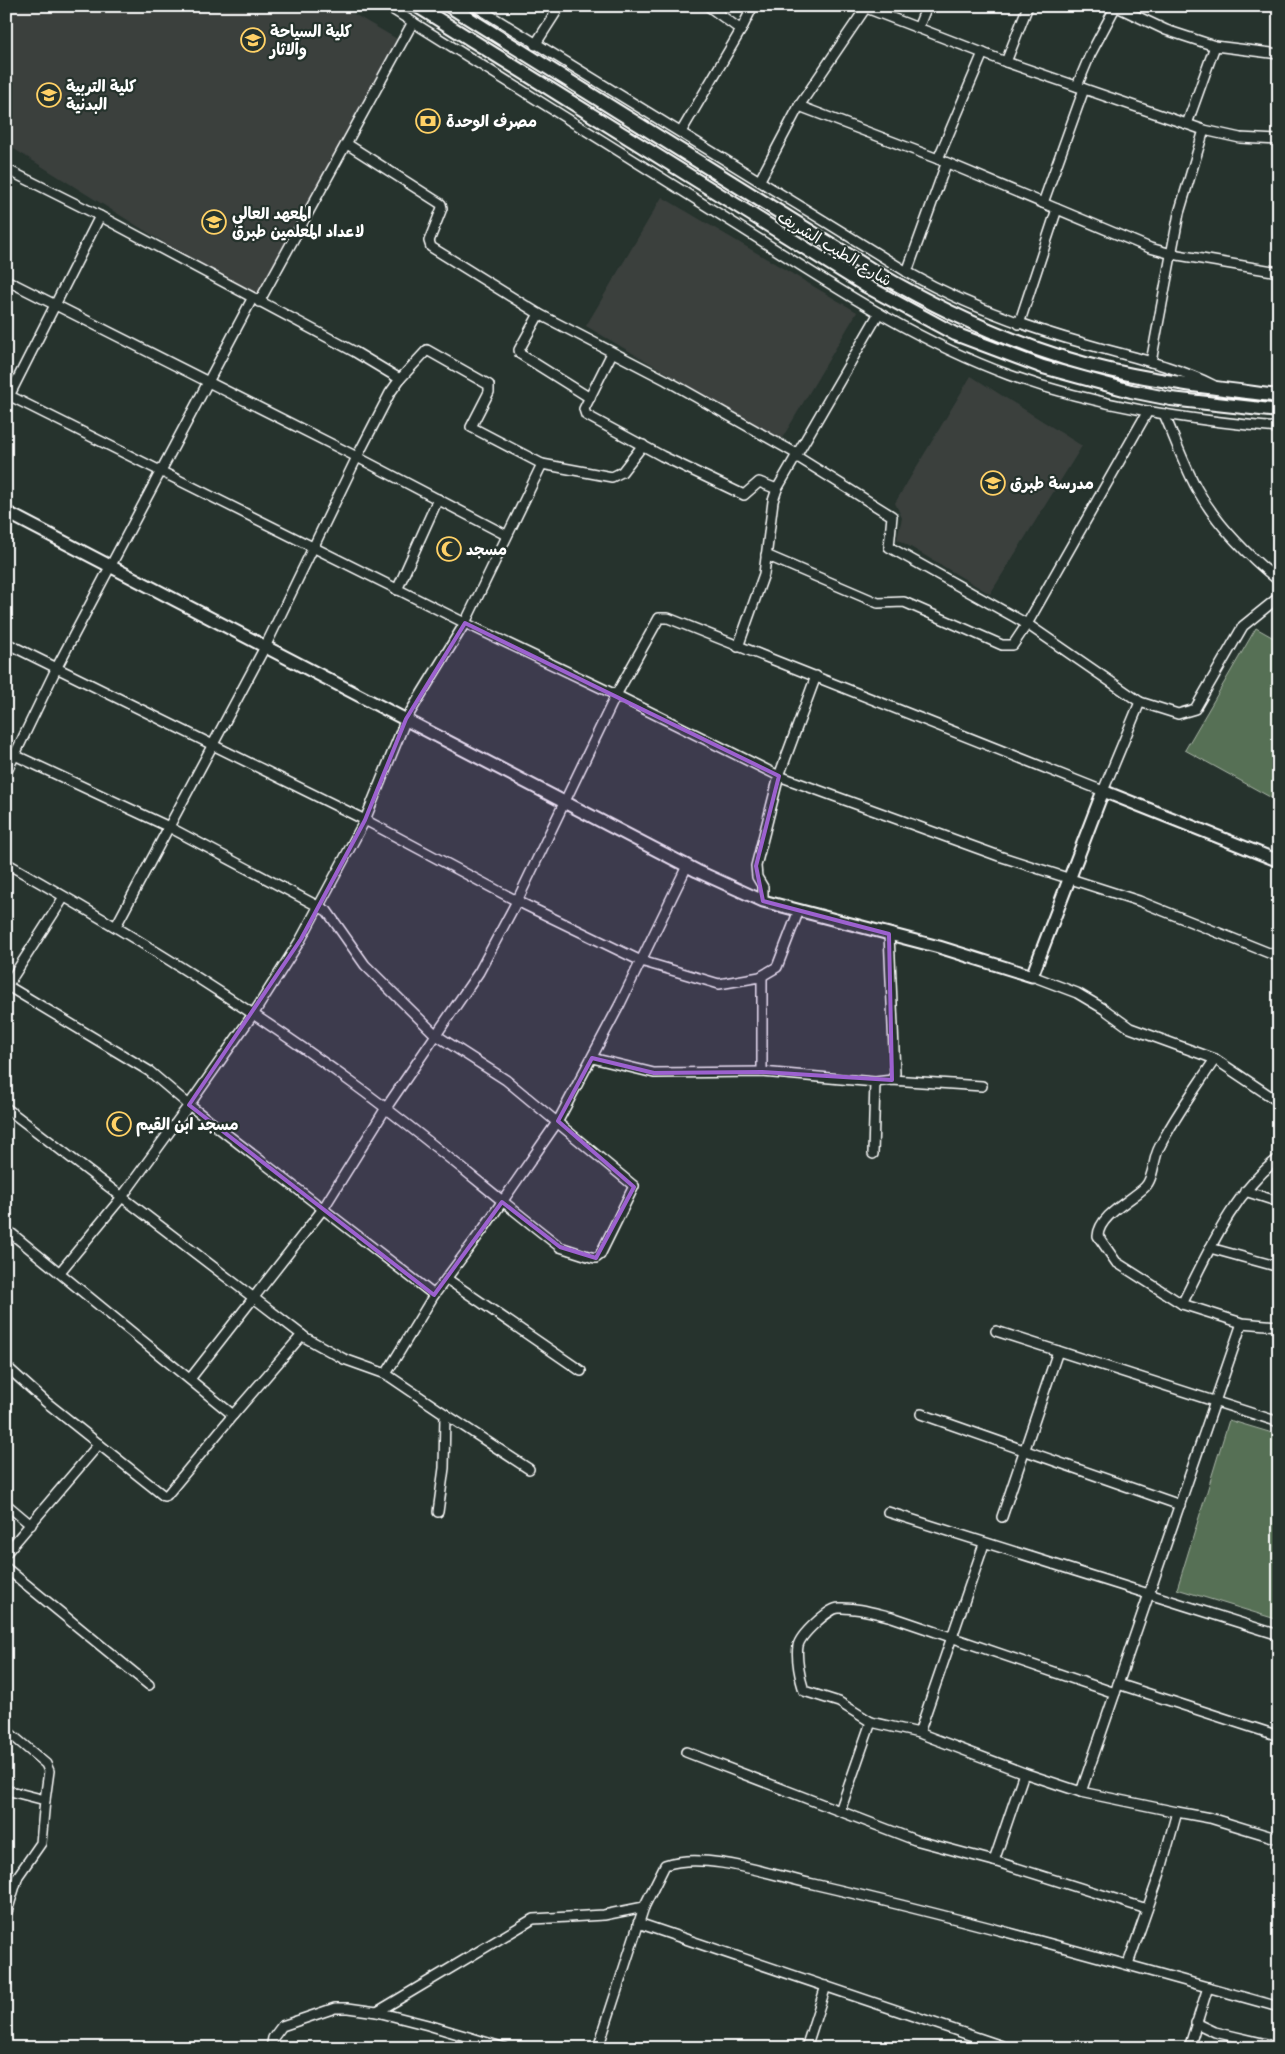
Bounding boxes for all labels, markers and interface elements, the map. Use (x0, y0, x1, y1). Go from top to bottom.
place label: كلية السياحة والاثار (268, 17, 352, 64)
school or university icon: كلية السياحة والاثار (240, 27, 266, 53)
place label: كلية التربية البدنية (66, 72, 136, 119)
school or university icon: كلية التربية البدنية (36, 82, 62, 108)
place label: مصرف الوحدة (446, 107, 537, 136)
bank icon: مصرف الوحدة (415, 108, 441, 134)
place label: المعهد العالي لاعداد المعلمين طبرق (232, 199, 364, 246)
street label: شارع الطيب الشريف (772, 203, 898, 294)
school or university icon: المعهد العالي لاعداد المعلمين طبرق (201, 209, 227, 235)
place label: مدرسة طبرق (1010, 469, 1094, 498)
school or university icon: مدرسة طبرق (980, 470, 1006, 496)
place label: مسجد (466, 535, 507, 564)
mosque icon: مسجد (436, 536, 462, 562)
place label: مسجد ابن القيم (136, 1110, 239, 1139)
mosque icon: مسجد ابن القيم (106, 1111, 132, 1137)

